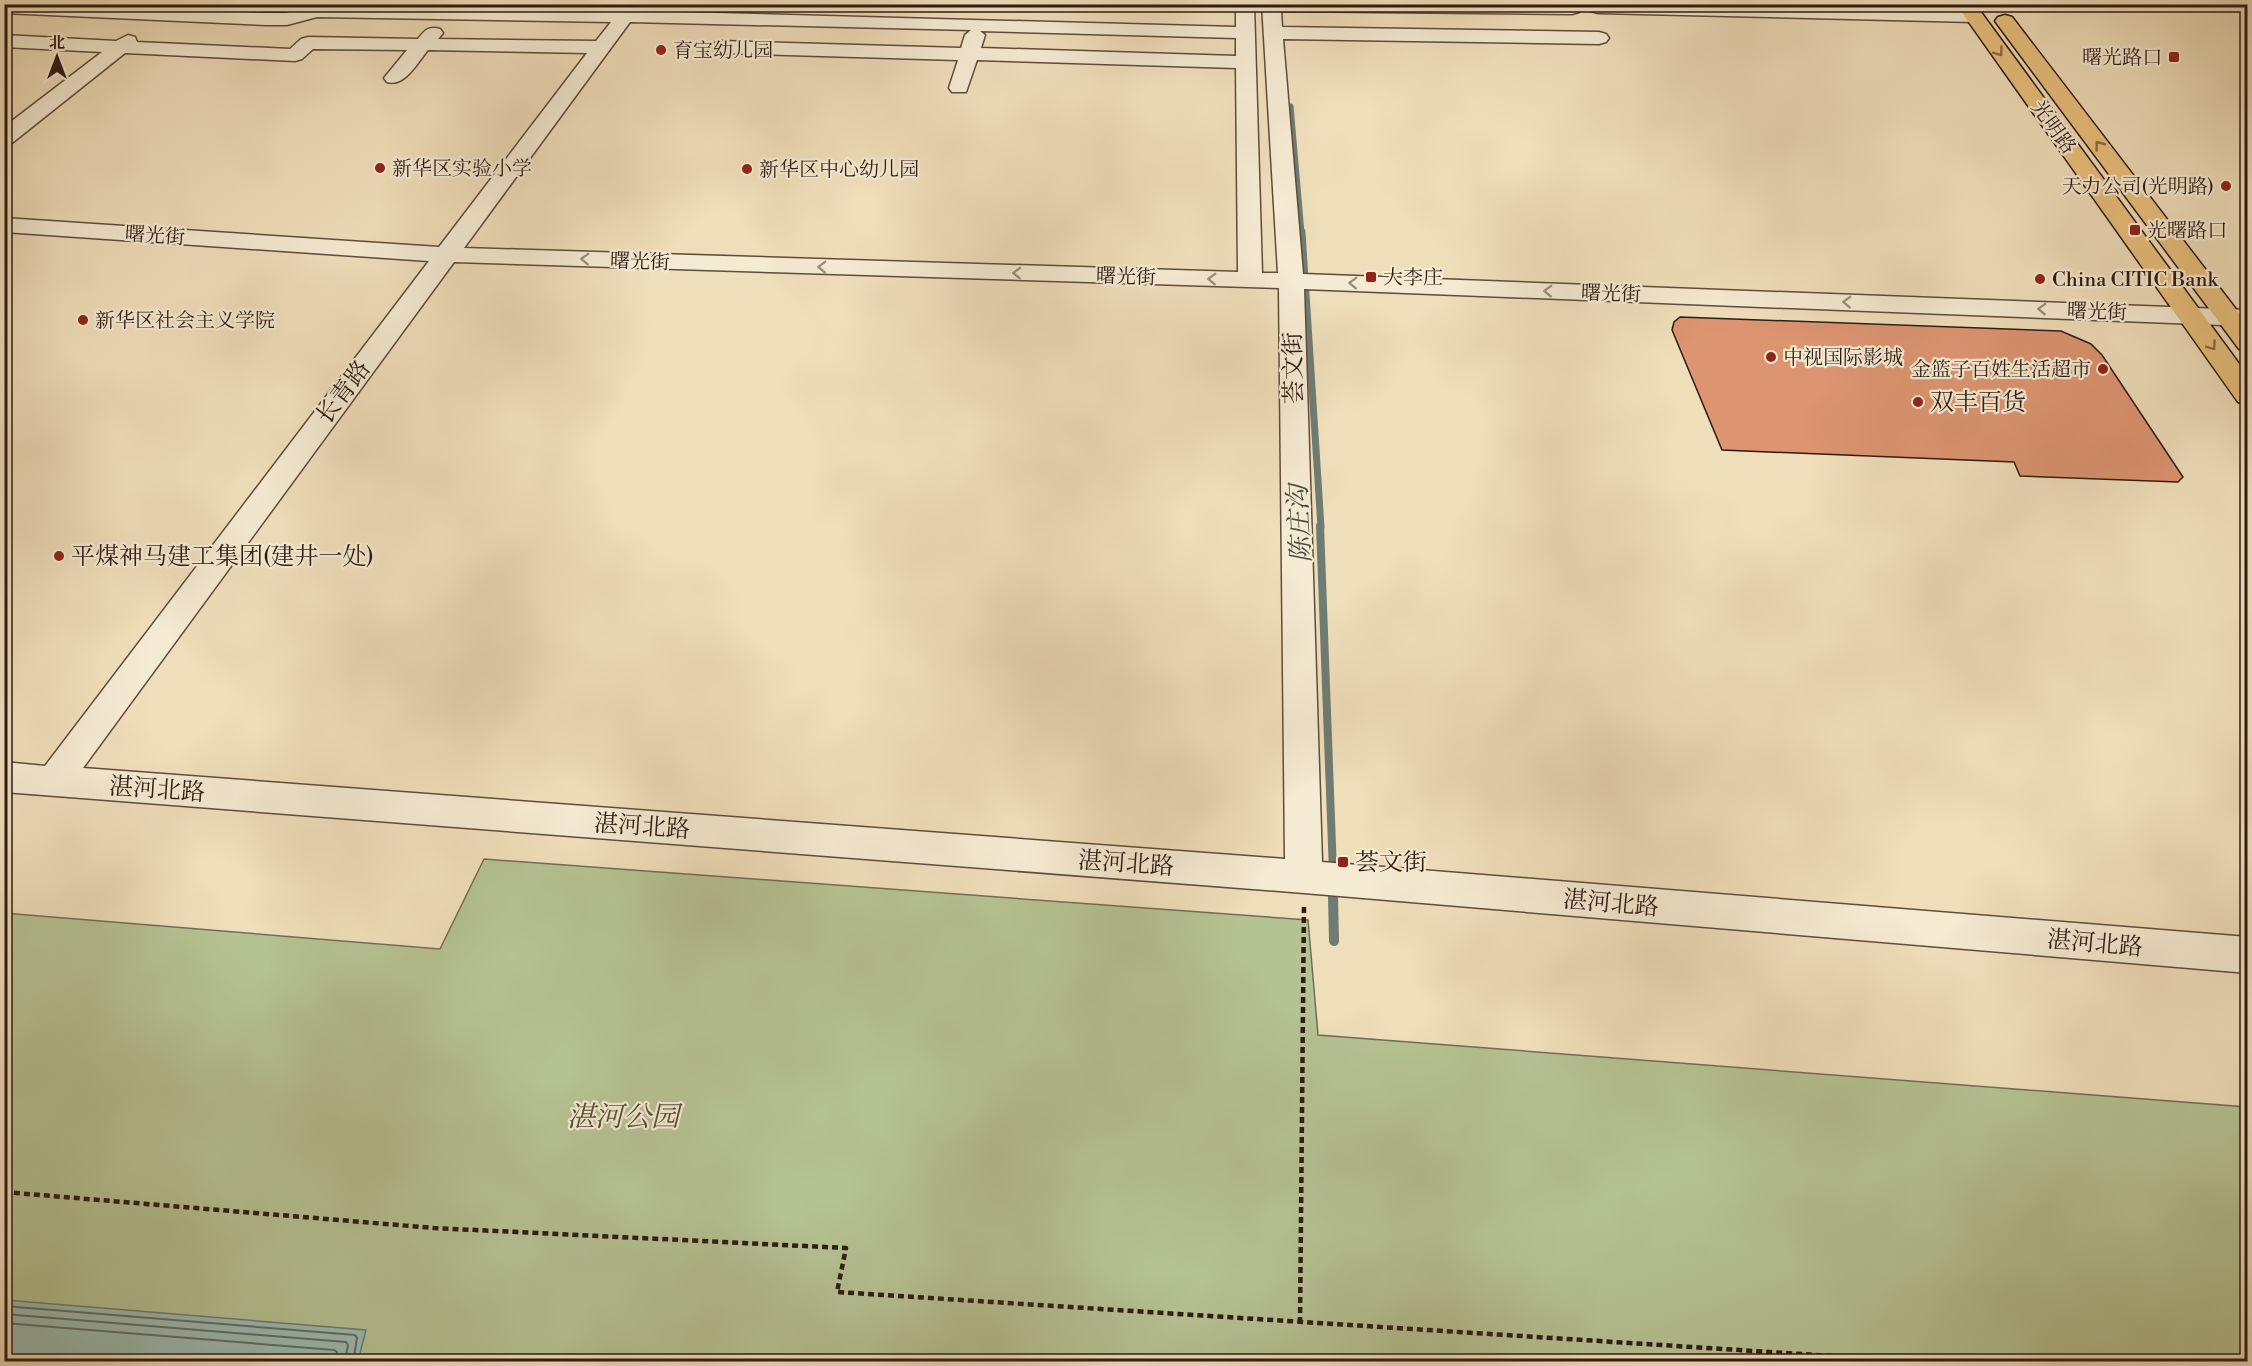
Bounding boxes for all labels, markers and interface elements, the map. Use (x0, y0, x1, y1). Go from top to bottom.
north arrow (27, 27, 87, 87)
text: 北 (49, 33, 65, 53)
place label: 育宝幼儿园 (673, 39, 773, 64)
marker: 育宝幼儿园 (654, 43, 668, 57)
one-way arrow (1992, 45, 2003, 56)
place label: 曙光路口 (2082, 46, 2162, 71)
marker: 曙光路口 (2167, 50, 2181, 64)
street label: 光明路 (2025, 96, 2081, 159)
one-way arrow (2095, 141, 2106, 152)
place label: 新华区实验小学 (392, 157, 532, 182)
place label: 新华区中心幼儿园 (759, 158, 919, 183)
marker: 新华区实验小学 (373, 161, 387, 175)
marker: 新华区中心幼儿园 (740, 162, 754, 176)
place label: 天力公司(光明路) (2062, 175, 2214, 200)
marker: 天力公司(光明路) (2219, 179, 2233, 193)
place label: 光曙路口 (2147, 219, 2227, 244)
street label: 曙光街 (124, 222, 186, 251)
marker: 光曙路口 (2128, 223, 2142, 237)
street label: 曙光街 (610, 249, 670, 276)
one-way arrow (580, 253, 589, 266)
one-way arrow (817, 260, 826, 273)
street label: 曙光街 (1096, 264, 1156, 291)
one-way arrow (1012, 266, 1021, 279)
place label: 大李庄 (1383, 266, 1443, 291)
place label: China CITIC Bank (2052, 268, 2219, 293)
marker: 大李庄 (1364, 270, 1378, 284)
one-way arrow (1207, 272, 1216, 285)
marker: China CITIC Bank (2033, 272, 2047, 286)
one-way arrow (1348, 277, 1357, 290)
street label: 曙光街 (1581, 281, 1641, 308)
one-way arrow (1543, 284, 1552, 297)
one-way arrow (1843, 296, 1852, 308)
street label: 曙光街 (2067, 299, 2127, 326)
one-way arrow (2038, 303, 2047, 316)
place label: 新华区社会主义学院 (95, 309, 275, 334)
marker: 新华区社会主义学院 (76, 313, 90, 327)
street label: 荟文街 (1278, 332, 1310, 404)
one-way arrow (2205, 339, 2216, 350)
place label: 中视国际影城 (1783, 346, 1903, 371)
marker: 中视国际影城 (1764, 350, 1778, 364)
street label: 长青路 (310, 355, 377, 430)
place label: 金篮子百姓生活超市 (1911, 358, 2091, 383)
marker: 金篮子百姓生活超市 (2096, 362, 2110, 376)
place label: 双丰百货 (1930, 388, 2026, 418)
marker: 双丰百货 (1911, 395, 1925, 409)
water label: 陈庄沟 (1282, 480, 1318, 564)
place label: 平煤神马建工集团(建井一处) (71, 542, 374, 572)
marker: 平煤神马建工集团(建井一处) (52, 549, 66, 563)
street label: 湛河北路 (108, 772, 206, 808)
street label: 湛河北路 (593, 809, 691, 845)
street label: 湛河北路 (1077, 846, 1175, 882)
place label: 荟文街 (1355, 848, 1427, 878)
marker: 荟文街 (1336, 855, 1350, 869)
street label: 湛河北路 (1562, 885, 1660, 923)
street label: 湛河北路 (2046, 925, 2144, 963)
park label: 湛河公园 (567, 1100, 683, 1135)

